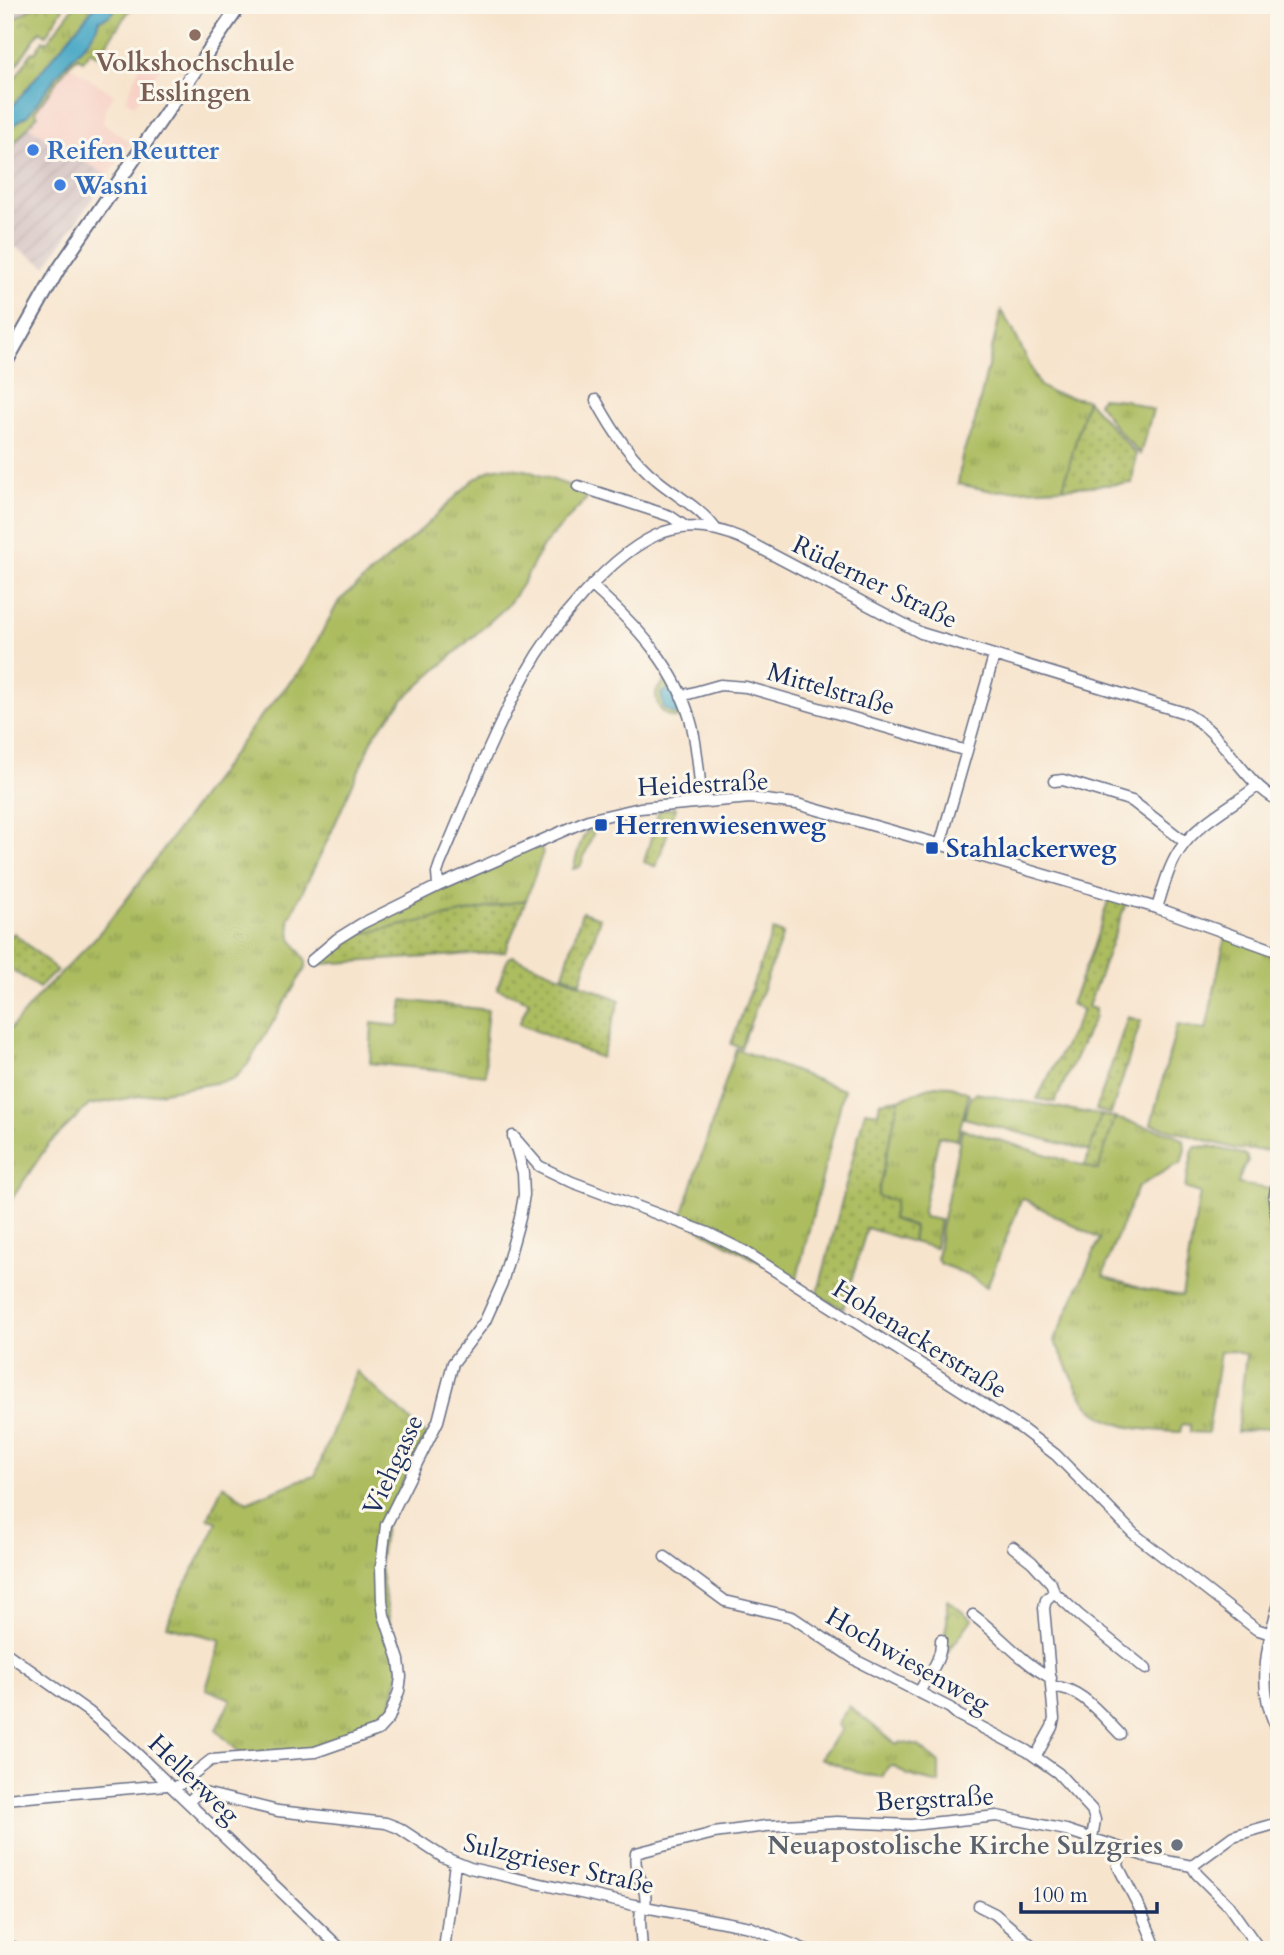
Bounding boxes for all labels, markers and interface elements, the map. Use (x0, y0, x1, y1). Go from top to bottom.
marker: Volkshochschule Esslingen (187, 27, 203, 43)
place label: Volkshochschule Esslingen (95, 45, 295, 110)
place label: Reifen Reutter (47, 133, 220, 168)
marker: Reifen Reutter (25, 142, 41, 158)
place label: Wasni (73, 168, 148, 203)
marker: Wasni (52, 177, 68, 193)
street label: Rüderner Straße (787, 527, 963, 637)
street label: Mittelstraße (763, 654, 899, 724)
street label: Heidestraße (636, 763, 770, 805)
place label: Herrenwiesenweg (615, 808, 827, 843)
marker: Herrenwiesenweg (593, 817, 609, 833)
place label: Stahlackerweg (946, 831, 1117, 866)
marker: Stahlackerweg (924, 840, 940, 856)
street label: Hohenackerstraße (826, 1271, 1014, 1407)
street label: Viehgasse (354, 1409, 432, 1521)
street label: Hochwiesenweg (819, 1599, 997, 1721)
street label: Hellerweg (140, 1726, 248, 1832)
street label: Bergstraße (875, 1778, 995, 1820)
street label: Sulzgrieser Straße (460, 1825, 658, 1903)
place label: Neuapostolische Kirche Sulzgries (767, 1828, 1163, 1863)
marker: Neuapostolische Kirche Sulzgries (1169, 1837, 1185, 1853)
scale bar (1021, 1871, 1158, 1915)
text: 100 m (1032, 1881, 1088, 1910)

